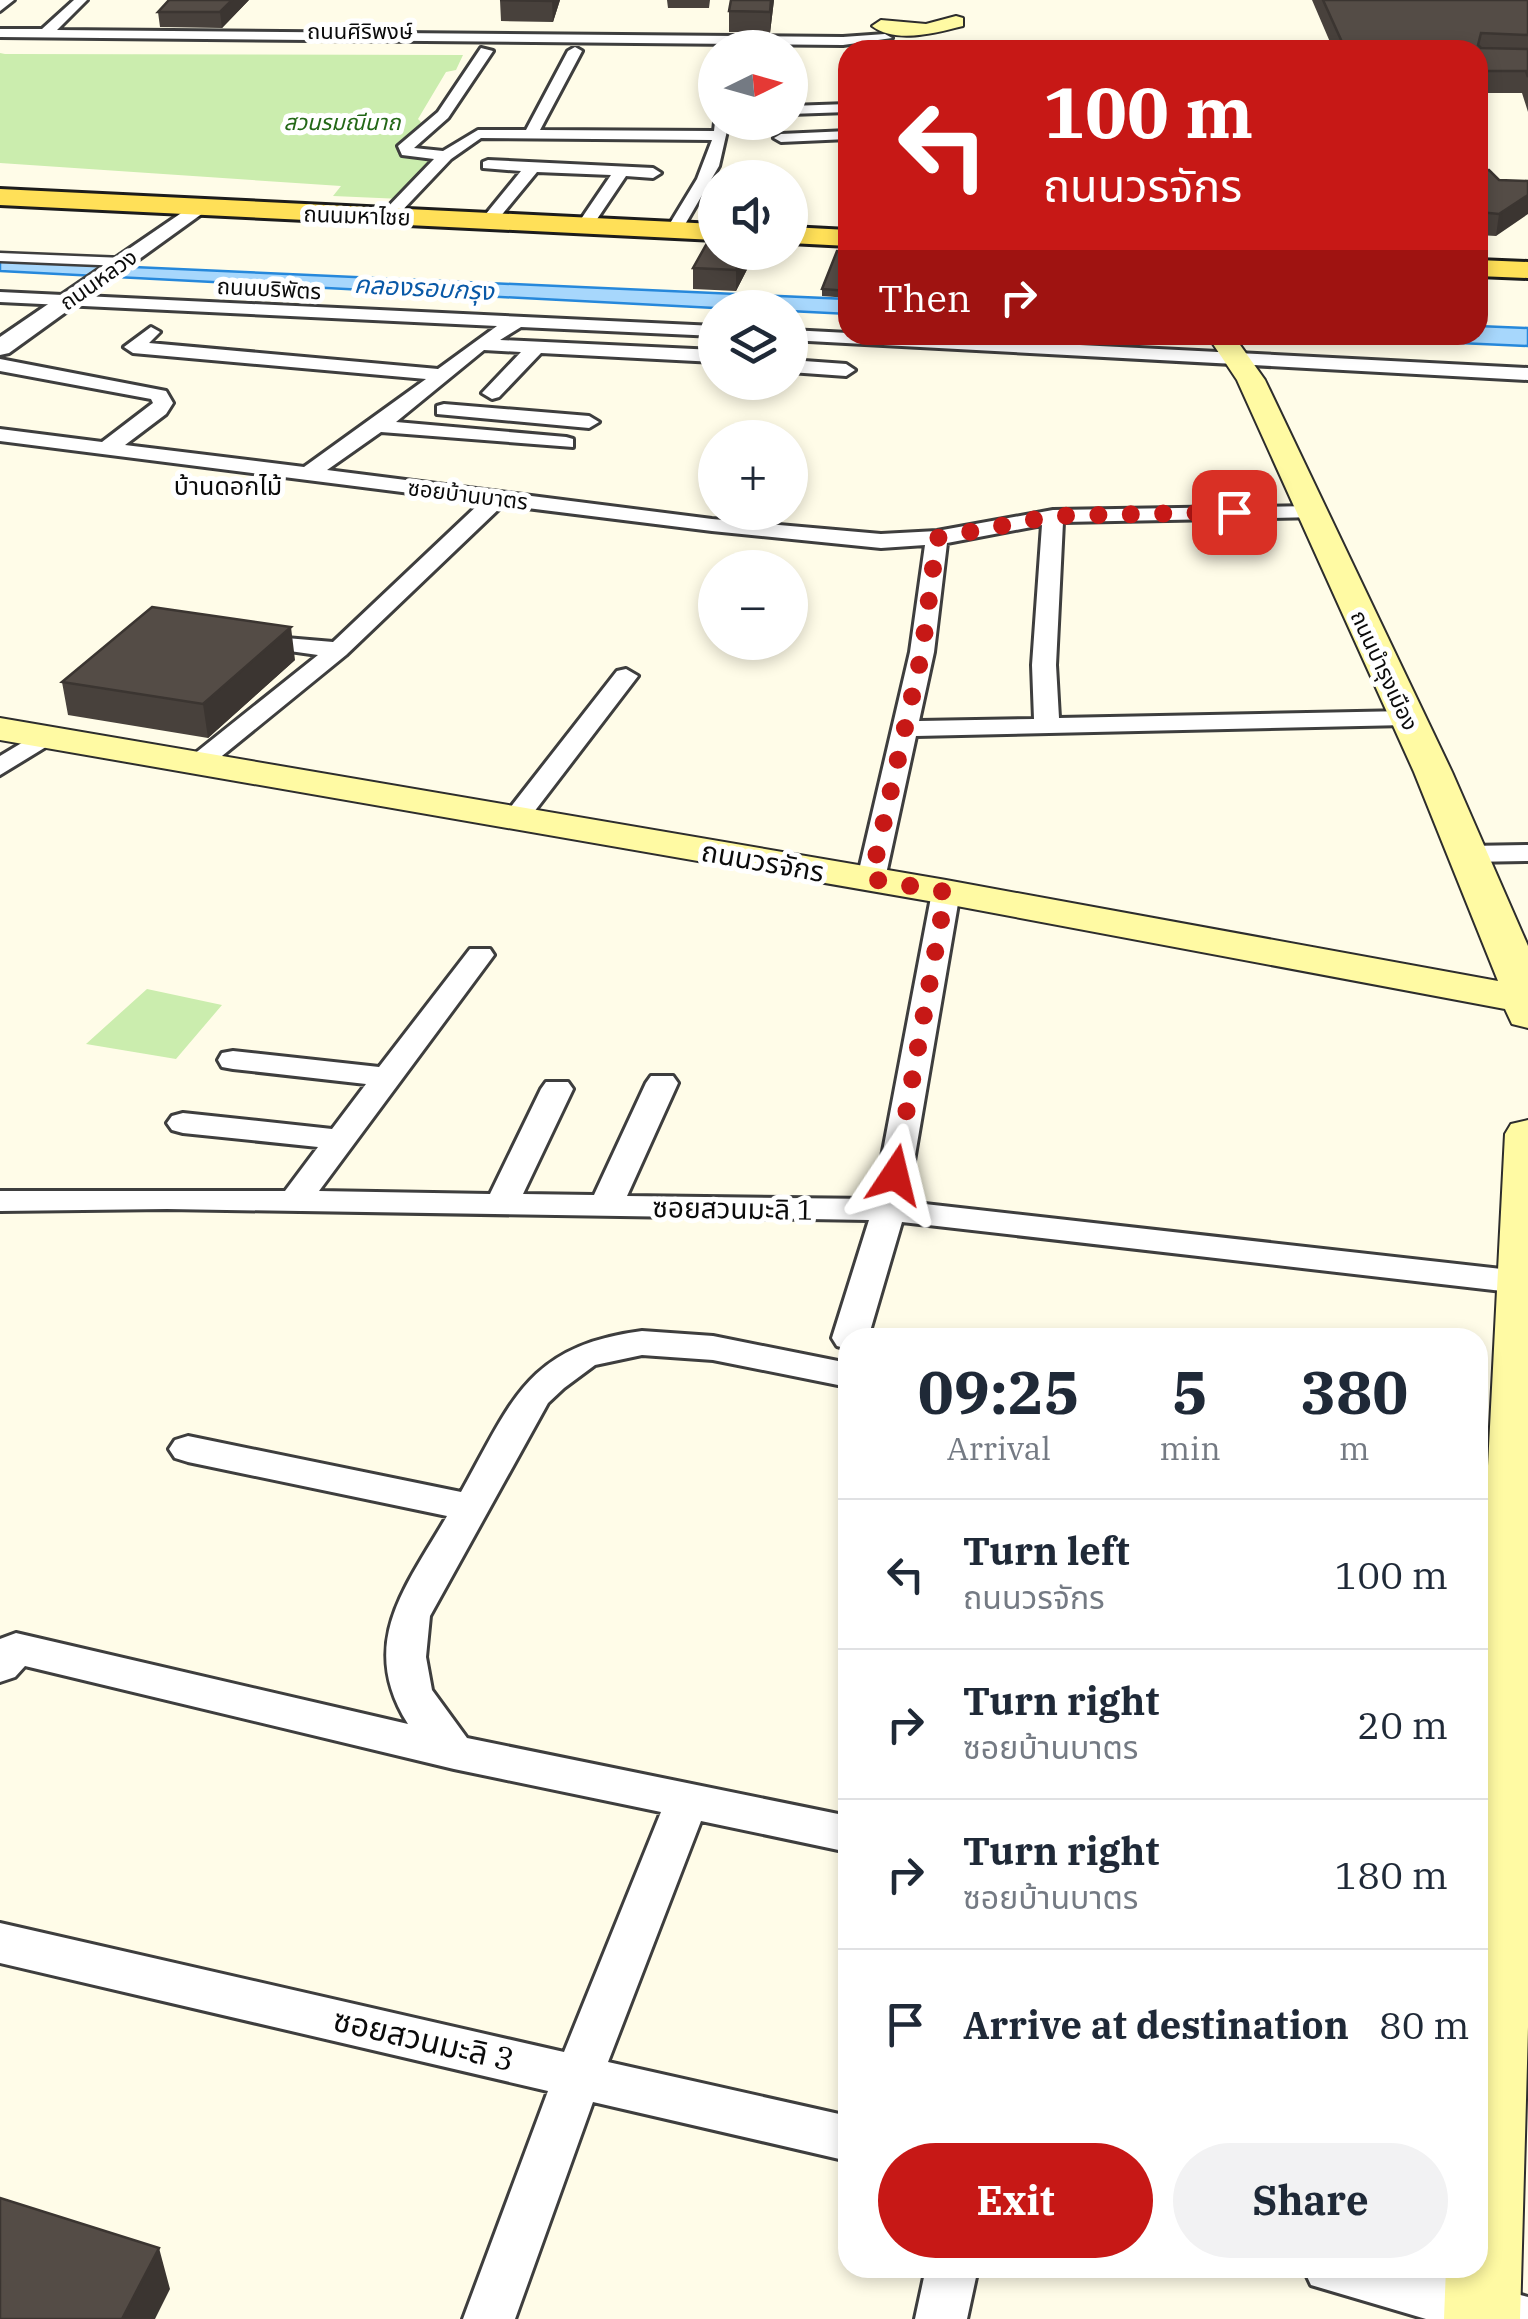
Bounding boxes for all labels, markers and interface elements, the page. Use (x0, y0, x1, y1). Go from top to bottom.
street label: ถนนศิริพงษ์ (307, 16, 413, 45)
north arrow (698, 30, 808, 140)
map controls (698, 30, 808, 660)
text: 100 m (1043, 66, 1253, 157)
icon: left (878, 80, 1008, 210)
park label: สวนรมณีนาถ (284, 107, 401, 136)
text: ถนนวรจักร (1043, 156, 1242, 214)
button: sound (698, 160, 808, 270)
street label: ถนนมหาไชย (303, 199, 411, 231)
street label: ถนนหลวง (53, 242, 143, 316)
water label: คลองรอบกรุง (353, 267, 496, 307)
icon: right (991, 270, 1046, 325)
street label: ถนนบริพัตร (216, 271, 322, 305)
text: Then (878, 273, 971, 322)
button: layers (698, 290, 808, 400)
button: + (698, 420, 808, 530)
district label: บ้านดอกไม้ (174, 469, 282, 502)
pin (1192, 470, 1277, 555)
street label: ซอยบ้านบาตร (406, 472, 530, 516)
icon: arrive (1207, 485, 1262, 540)
button: − (698, 550, 808, 660)
street label: ถนนบำรุงเมือง (1345, 605, 1425, 735)
street label: ถนนวรจักร (699, 832, 827, 890)
position arrow (843, 1123, 947, 1227)
street label: ซอยสวนมะลิ 1 (652, 1188, 814, 1228)
text: 09:25 (918, 1352, 1080, 1431)
text: 5 (1172, 1352, 1208, 1431)
text: 380 (1300, 1352, 1408, 1431)
text: Arrival (947, 1427, 1051, 1469)
text: min (1160, 1427, 1221, 1469)
text: m (1339, 1427, 1370, 1469)
text: Turn left (963, 1526, 1130, 1575)
icon: left (878, 1547, 933, 1602)
text: 100 m (1335, 1550, 1448, 1599)
text: ถนนวรจักร (963, 1576, 1105, 1618)
text: Turn right (963, 1676, 1159, 1725)
icon: right (878, 1697, 933, 1752)
text: 20 m (1357, 1700, 1448, 1749)
text: ซอยบ้านบาตร (963, 1726, 1138, 1768)
text: Turn right (963, 1826, 1159, 1875)
icon: right (878, 1847, 933, 1902)
text: 180 m (1335, 1850, 1448, 1899)
text: ซอยบ้านบาตร (963, 1876, 1138, 1918)
icon: arrive (878, 1997, 933, 2052)
street label: ซอยสวนมะลิ 3 (330, 1998, 518, 2080)
text: Arrive at destination (963, 2000, 1349, 2049)
text: 80 m (1379, 2000, 1470, 2049)
button: Exit (878, 2143, 1153, 2258)
button: Share (1173, 2143, 1448, 2258)

